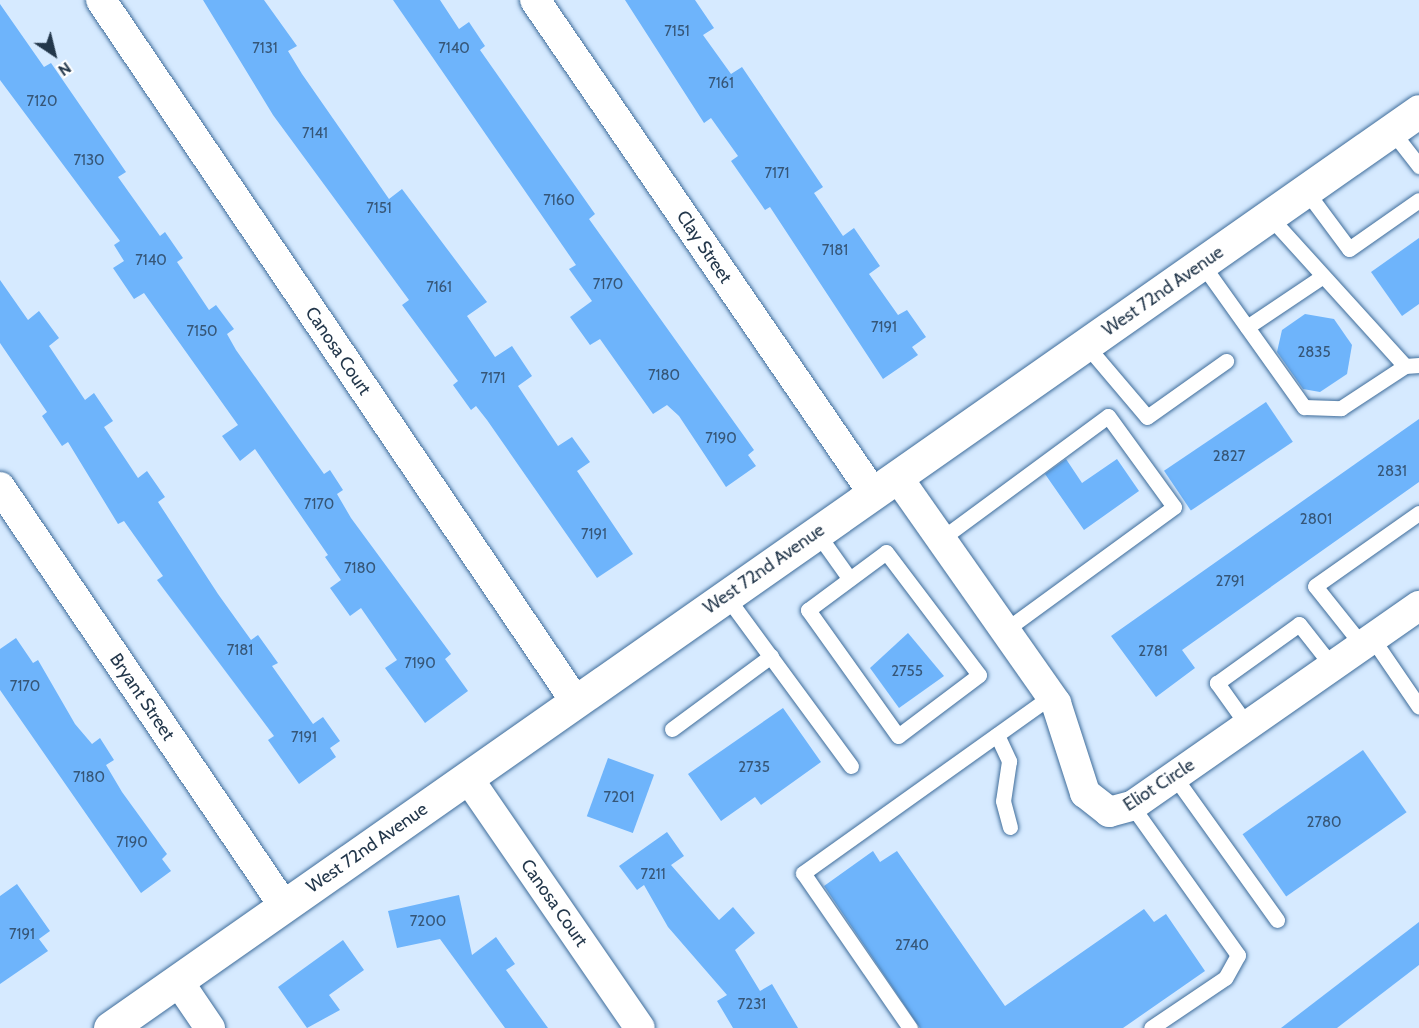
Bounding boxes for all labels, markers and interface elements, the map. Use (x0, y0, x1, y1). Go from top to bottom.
house number: 7151 (664, 23, 690, 41)
north arrow (24, 24, 84, 84)
house number: 7131 (252, 40, 278, 58)
house number: 7140 (438, 40, 470, 58)
text: N (55, 58, 75, 80)
house number: 7161 (708, 75, 734, 93)
house number: 7120 (27, 93, 57, 111)
house number: 7141 (302, 125, 328, 143)
house number: 7130 (73, 152, 105, 170)
house number: 7171 (765, 165, 789, 183)
house number: 7160 (543, 192, 575, 210)
house number: 7151 (366, 200, 392, 218)
street label: Clay Street (672, 207, 736, 287)
street label: West 72nd Avenue (1098, 241, 1228, 341)
house number: 7181 (822, 242, 848, 260)
house number: 7140 (135, 252, 167, 270)
house number: 7170 (593, 276, 623, 294)
house number: 7161 (426, 279, 452, 297)
street label: Canosa Court (301, 303, 375, 399)
house number: 7191 (871, 319, 897, 337)
house number: 7150 (186, 323, 218, 341)
house number: 2835 (1297, 344, 1331, 362)
house number: 7180 (648, 367, 680, 385)
house number: 7171 (481, 370, 505, 388)
house number: 7190 (705, 430, 737, 448)
house number: 2827 (1213, 448, 1245, 466)
house number: 2831 (1377, 463, 1407, 481)
house number: 7170 (304, 496, 334, 514)
house number: 2801 (1300, 511, 1332, 529)
street label: West 72nd Avenue (699, 519, 829, 619)
house number: 7191 (581, 526, 607, 544)
house number: 7180 (344, 560, 376, 578)
house number: 2791 (1216, 573, 1244, 591)
house number: 7181 (227, 642, 253, 660)
house number: 2781 (1138, 643, 1168, 661)
street label: Bryant Street (105, 649, 179, 745)
house number: 7190 (404, 655, 436, 673)
house number: 2755 (891, 663, 923, 681)
house number: 7170 (10, 678, 40, 696)
house number: 7191 (291, 729, 317, 747)
street label: Eliot Circle (1119, 754, 1199, 816)
house number: 2735 (738, 759, 770, 777)
house number: 7180 (73, 769, 105, 787)
house number: 7201 (604, 789, 634, 807)
street label: West 72nd Avenue (302, 798, 432, 898)
house number: 2780 (1307, 814, 1341, 832)
house number: 7190 (116, 834, 148, 852)
street label: Canosa Court (516, 855, 592, 951)
house number: 7211 (640, 866, 666, 884)
house number: 7200 (410, 913, 446, 931)
house number: 7191 (9, 926, 35, 944)
house number: 2740 (895, 937, 929, 955)
house number: 7231 (738, 996, 766, 1014)

